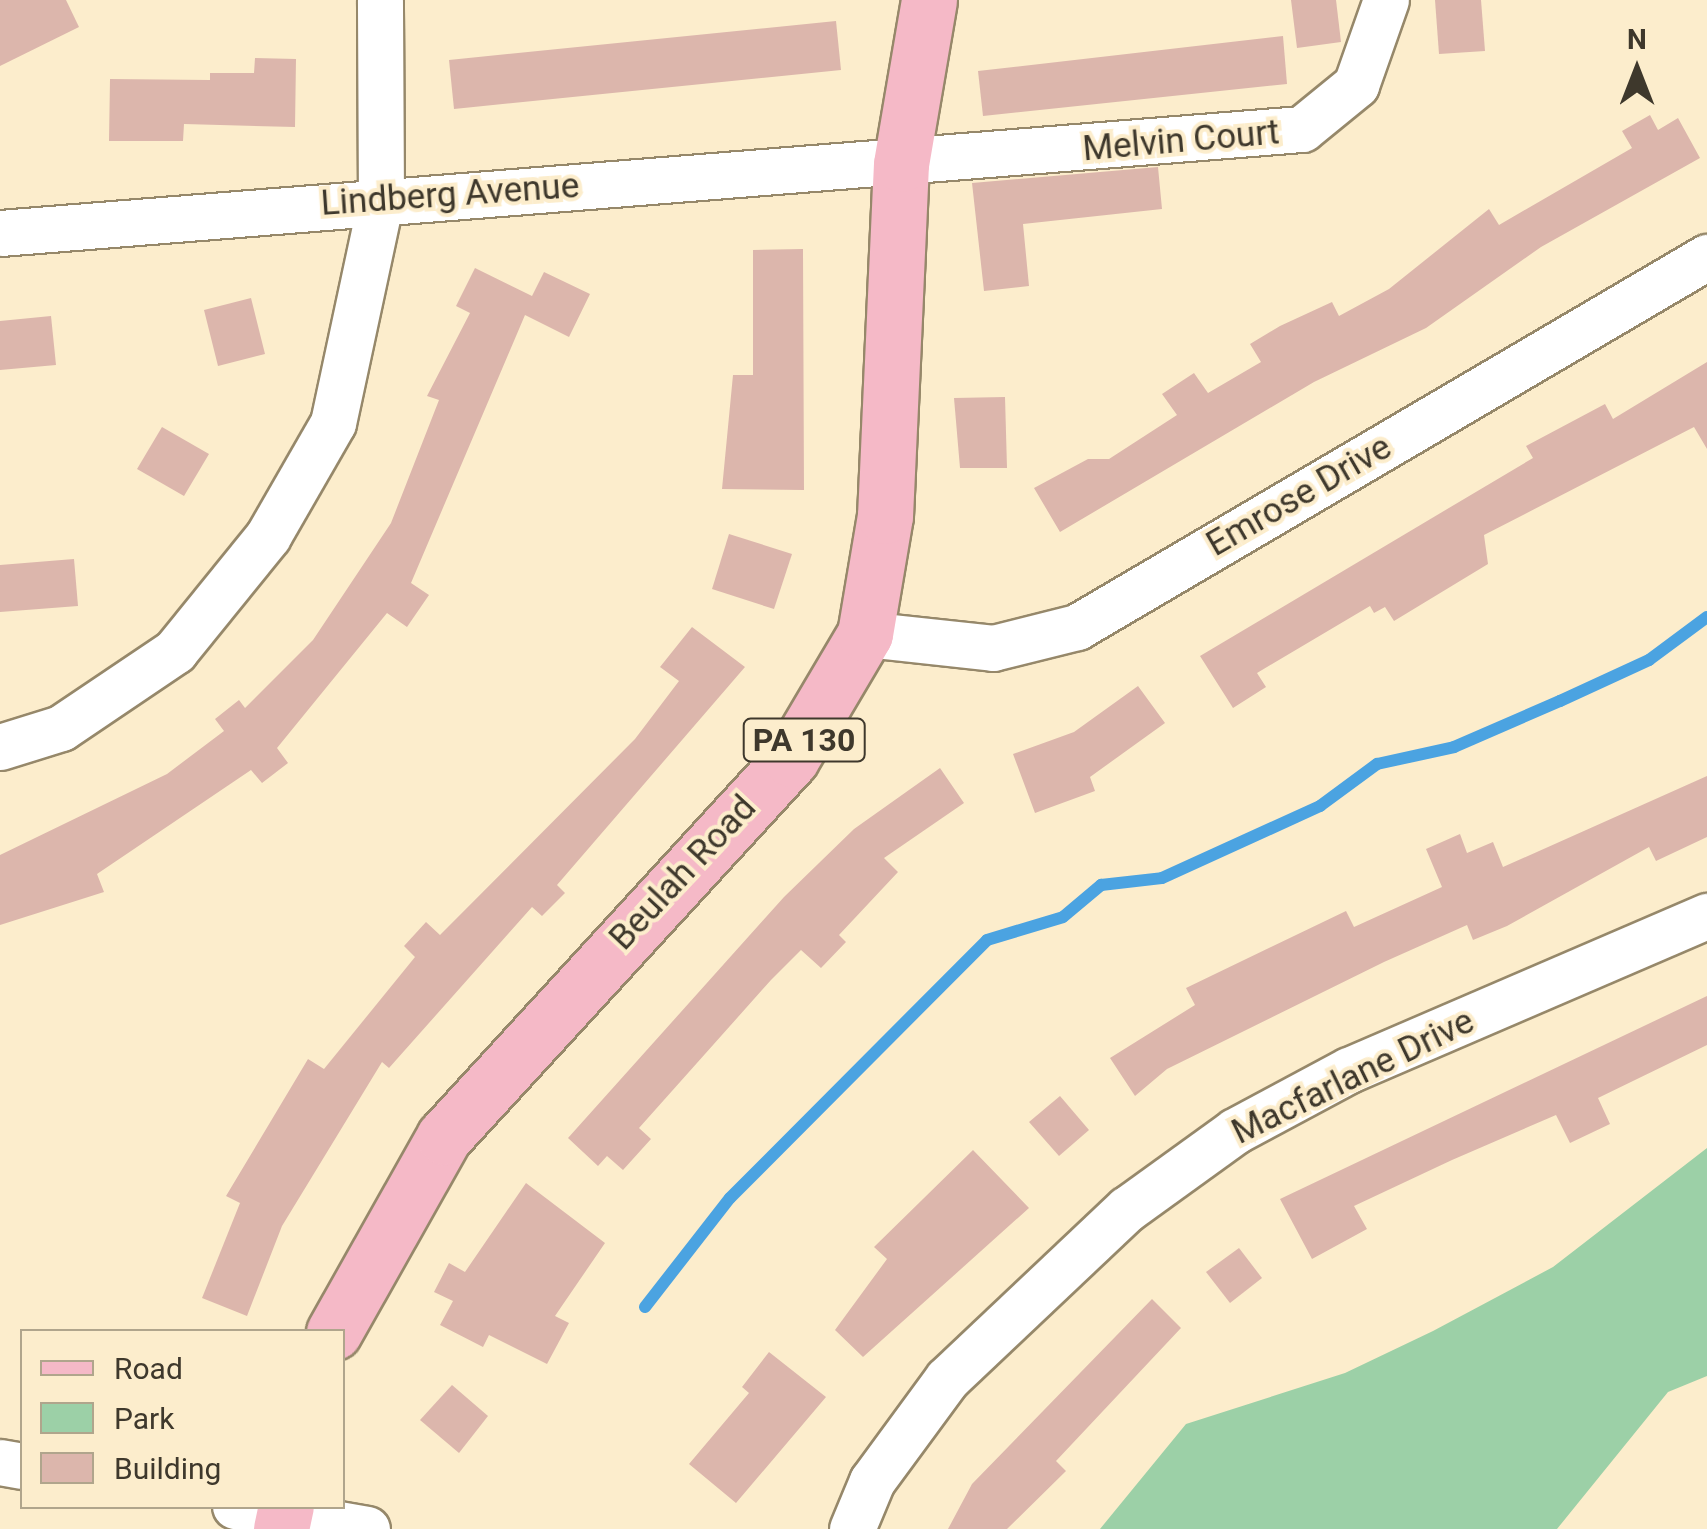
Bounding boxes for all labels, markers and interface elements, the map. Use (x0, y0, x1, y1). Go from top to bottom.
north arrow (1587, 20, 1687, 120)
text: N (1627, 23, 1647, 56)
street label: Melvin Court (1081, 111, 1281, 171)
street label: Lindberg Avenue (319, 165, 581, 225)
street label: Emrose Drive (1199, 426, 1399, 566)
road number: PA 130 (742, 713, 866, 767)
street label: Beulah Road (601, 787, 765, 959)
street label: Macfarlane Drive (1225, 1000, 1481, 1154)
legend (20, 1329, 345, 1509)
text: Road (114, 1351, 183, 1386)
text: Park (114, 1401, 174, 1436)
text: Building (114, 1451, 221, 1486)

